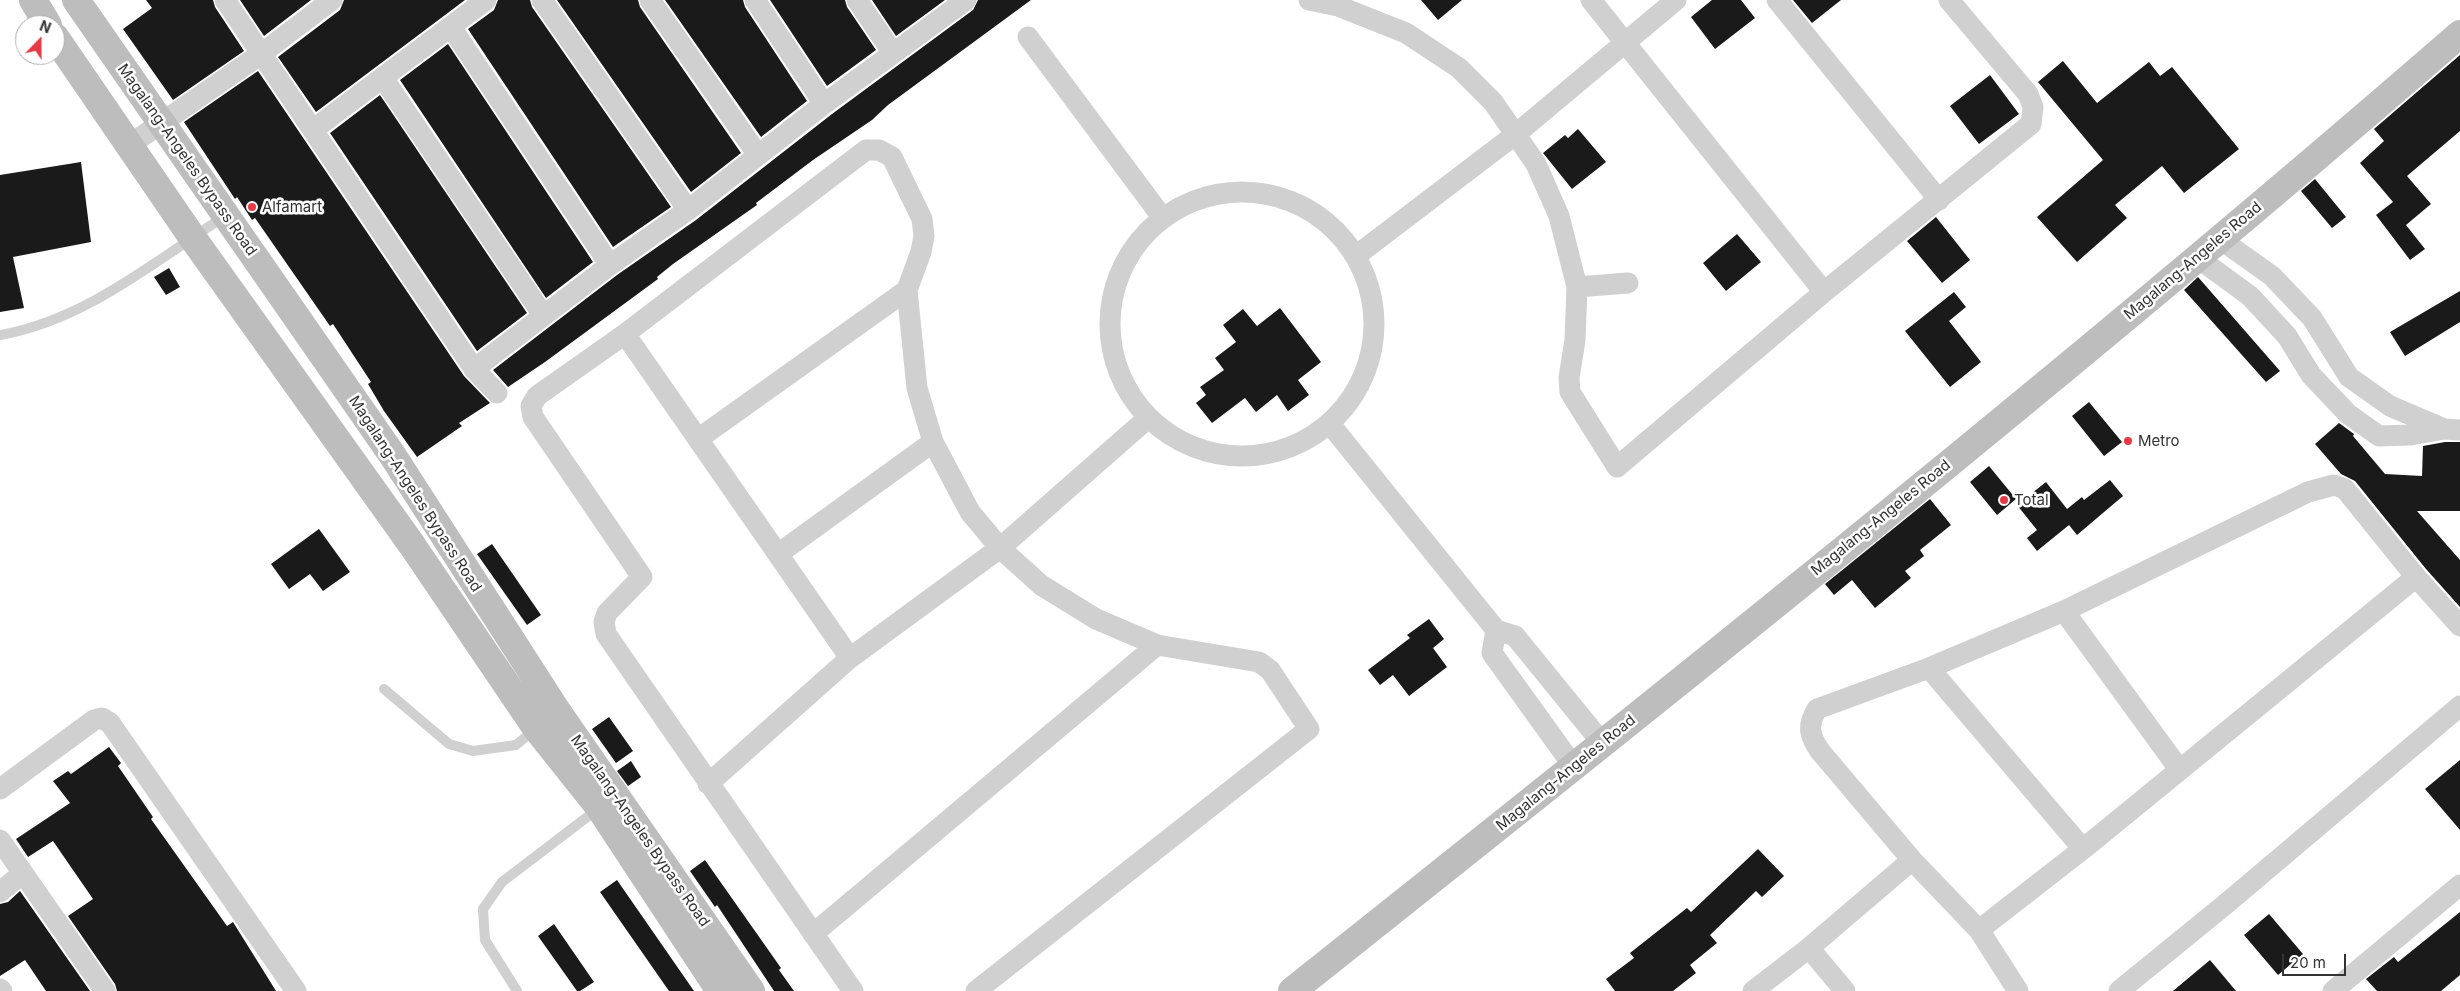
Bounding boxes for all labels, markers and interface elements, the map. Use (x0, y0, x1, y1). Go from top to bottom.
north arrow (15, 15, 65, 65)
text: N (37, 17, 54, 36)
street label: Magalang-Angeles Bypass Road (114, 61, 260, 259)
place label: Alfamart (262, 198, 322, 216)
street label: Magalang-Angeles Road (2121, 198, 2265, 324)
marker: Alfamart (246, 201, 258, 213)
street label: Magalang-Angeles Bypass Road (345, 393, 485, 595)
place label: Metro (2138, 432, 2180, 450)
marker: Metro (2122, 435, 2134, 447)
street label: Magalang-Angeles Road (1808, 456, 1954, 580)
place label: Total (2014, 491, 2049, 509)
marker: Total (1998, 494, 2010, 506)
street label: Magalang-Angeles Road (1493, 711, 1639, 835)
street label: Magalang-Angeles Bypass Road (567, 732, 713, 930)
scale bar (2285, 944, 2349, 976)
text: 20 m (2290, 953, 2326, 972)

